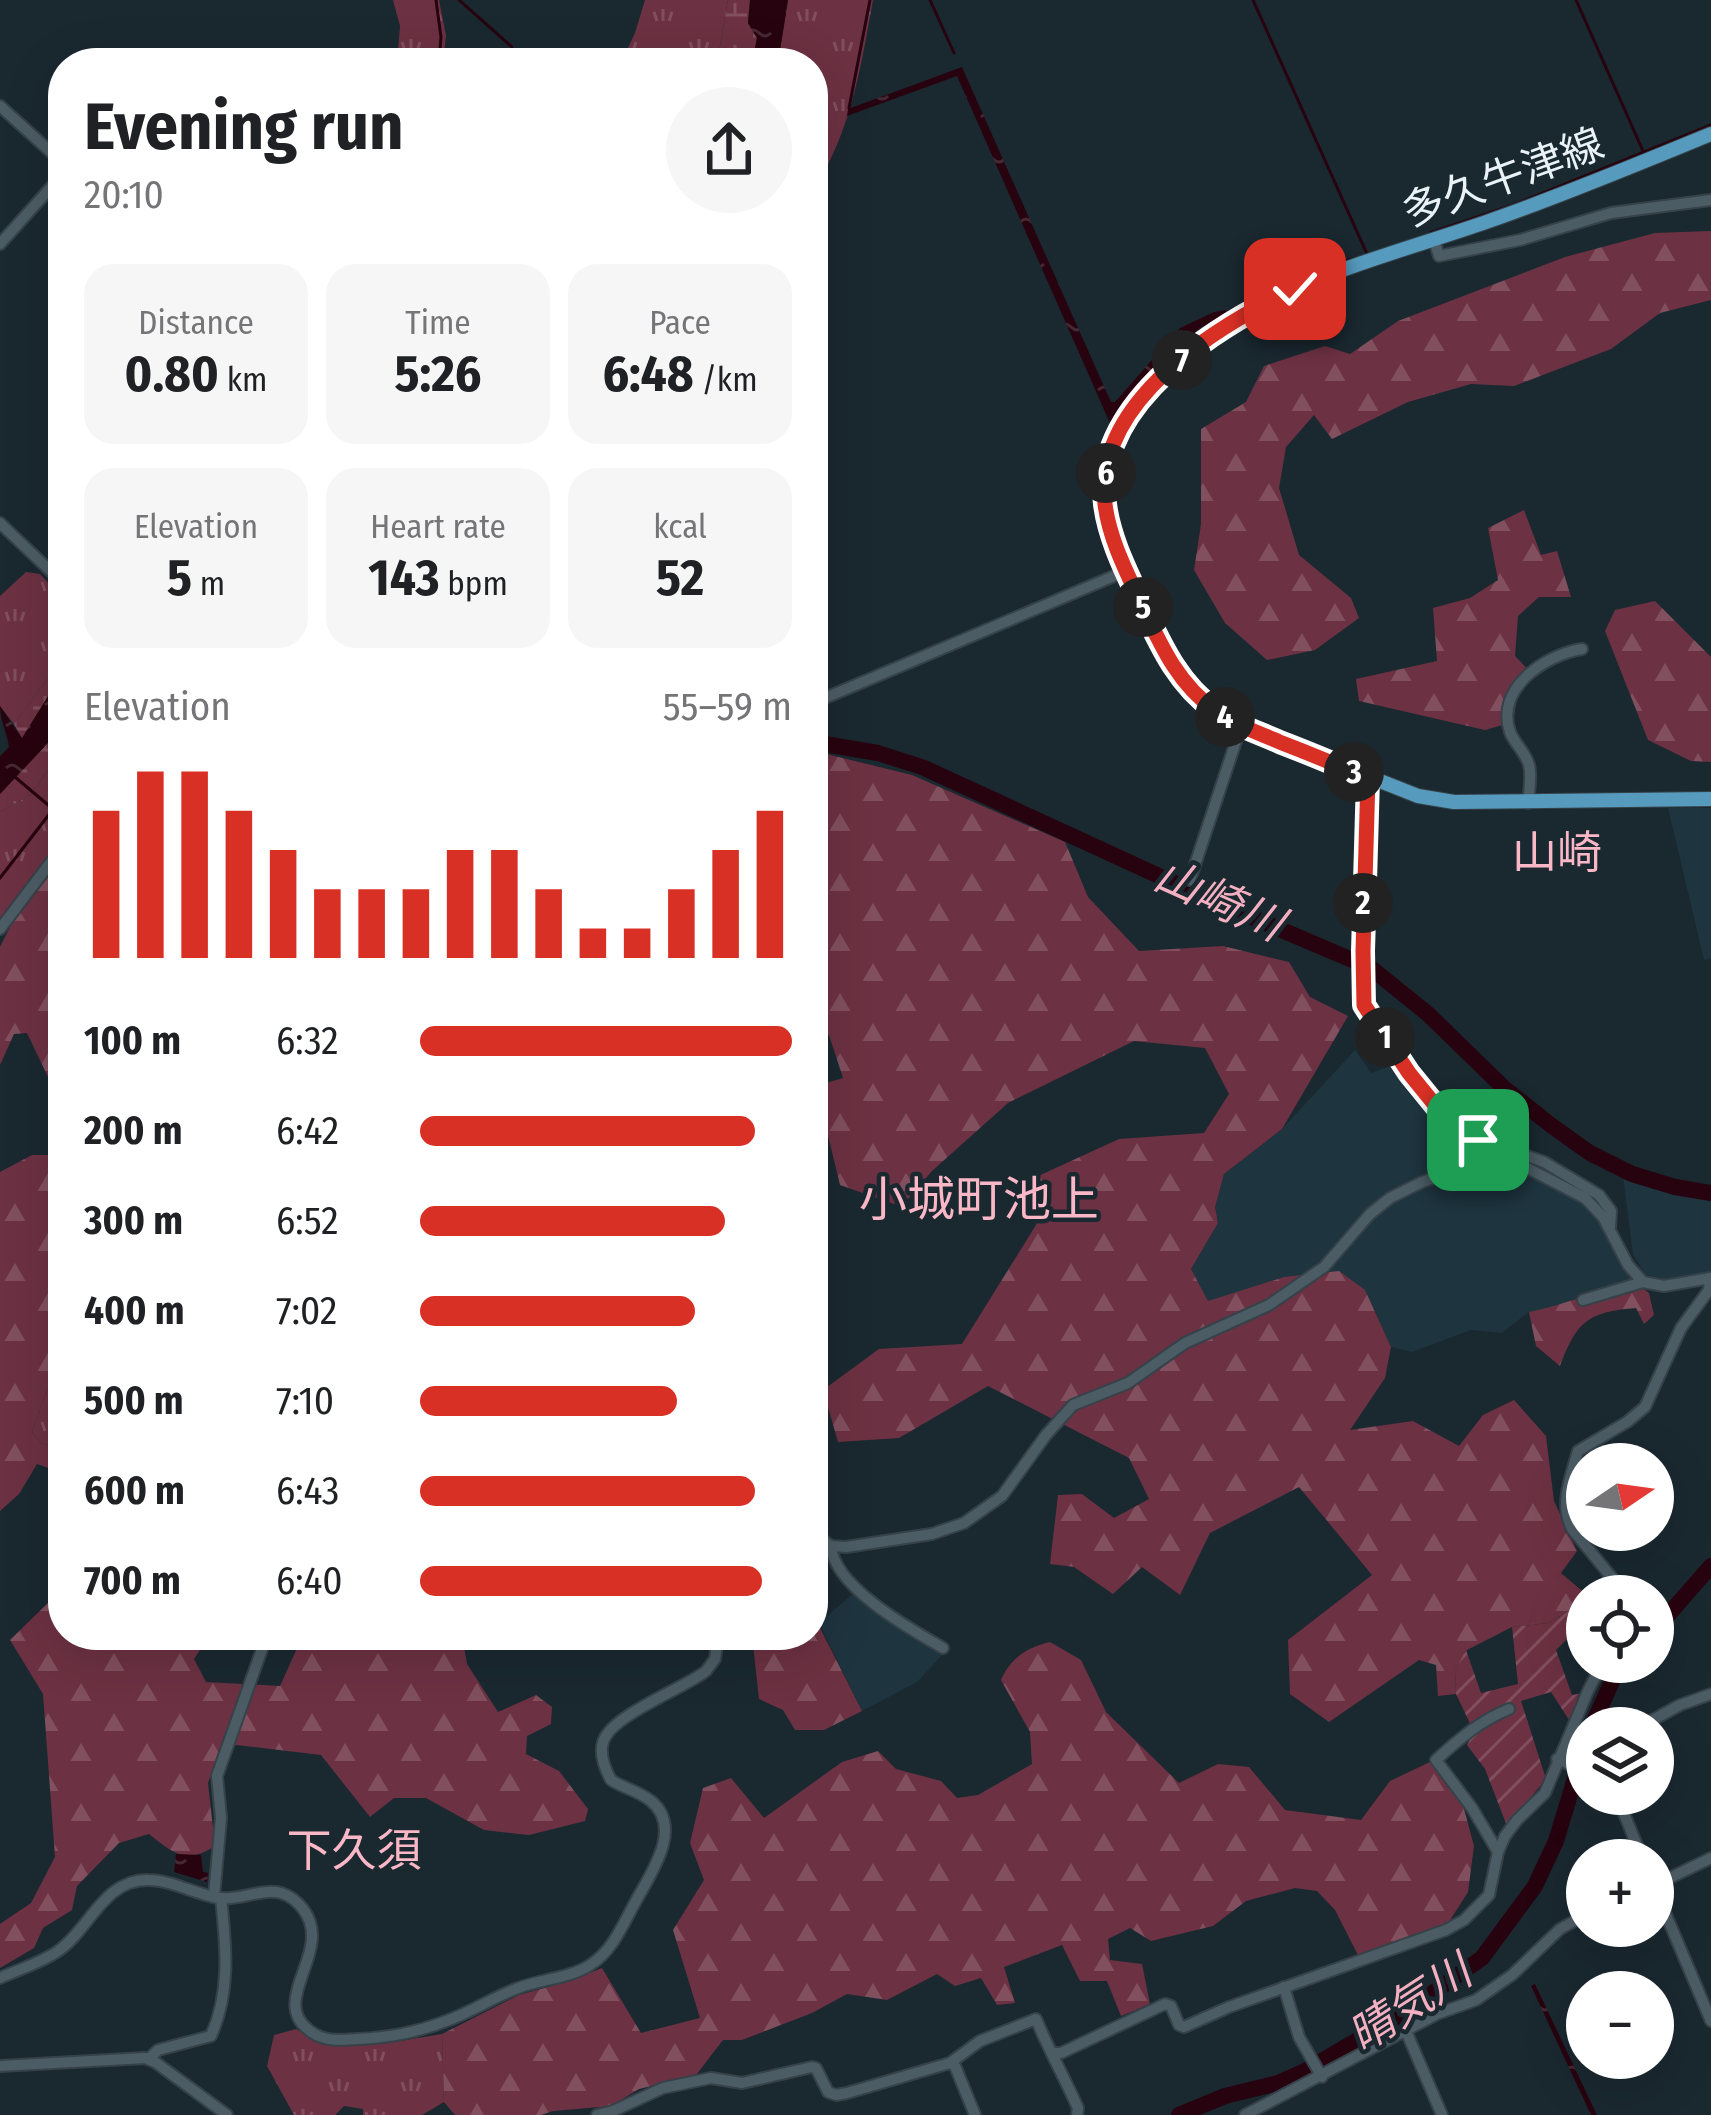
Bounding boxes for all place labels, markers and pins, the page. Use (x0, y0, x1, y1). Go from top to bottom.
pin (1244, 238, 1346, 340)
pin: 7 (1152, 330, 1212, 390)
pin: 6 (1076, 443, 1136, 503)
pin: 5 (1113, 577, 1173, 637)
pin: 4 (1195, 687, 1255, 747)
pin: 3 (1324, 742, 1384, 802)
pin: 2 (1333, 873, 1393, 933)
pin: 1 (1355, 1007, 1415, 1067)
pin (1427, 1089, 1529, 1191)

